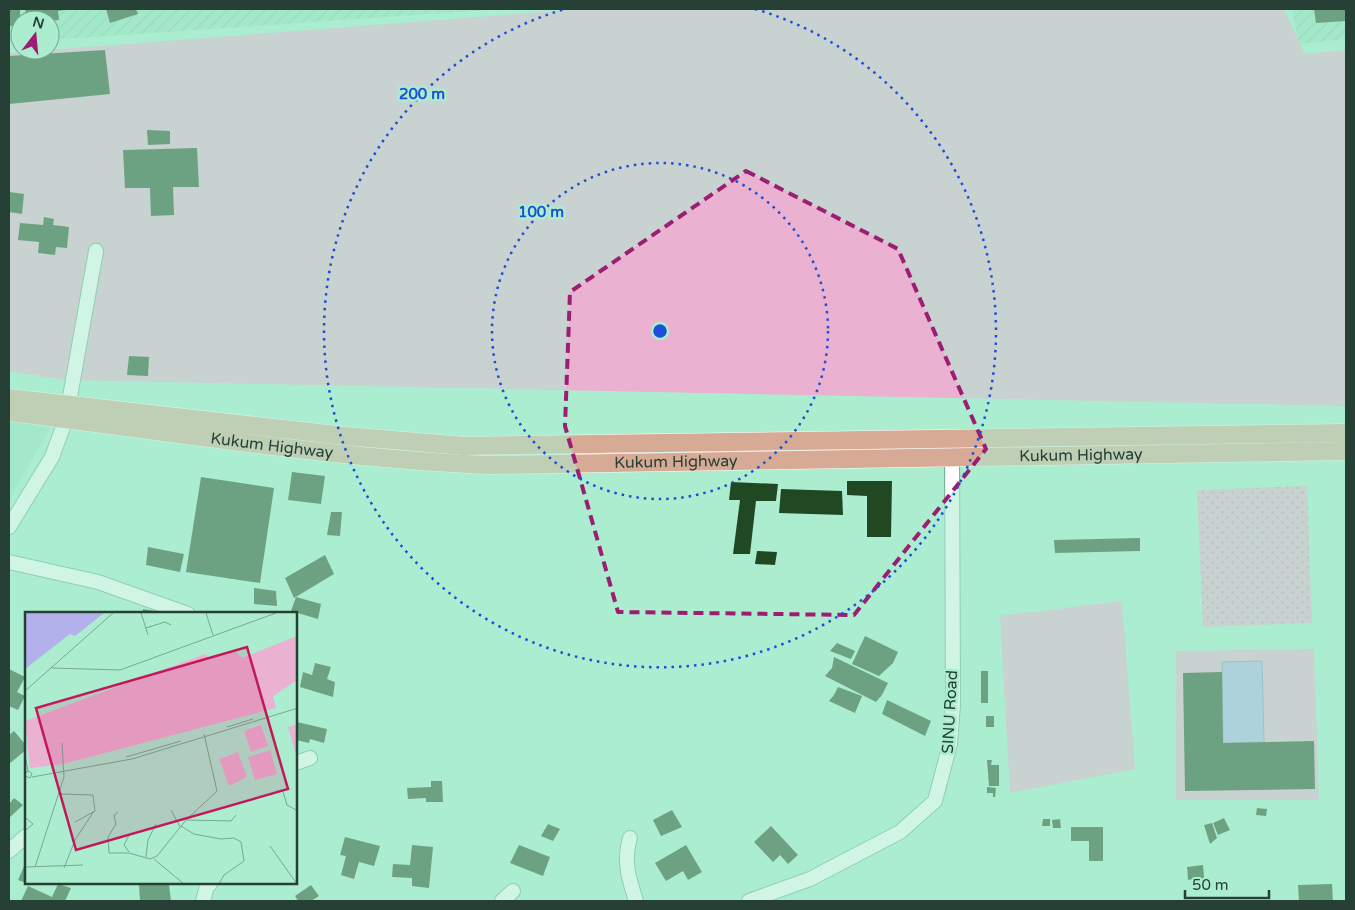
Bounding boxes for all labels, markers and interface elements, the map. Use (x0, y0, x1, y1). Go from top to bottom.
north arrow (10, 10, 60, 60)
text: N (31, 13, 46, 33)
text: 200 m (399, 85, 445, 103)
text: 100 m (518, 203, 564, 221)
centre of rings (651, 322, 669, 340)
street label: Kukum Highway (209, 428, 335, 463)
street label: Kukum Highway (1019, 444, 1143, 466)
street label: Kukum Highway (614, 451, 738, 473)
inset map (25, 612, 298, 885)
street label: SINU Road (938, 670, 962, 754)
scale bar (1185, 868, 1269, 900)
text: 50 m (1192, 876, 1229, 894)

